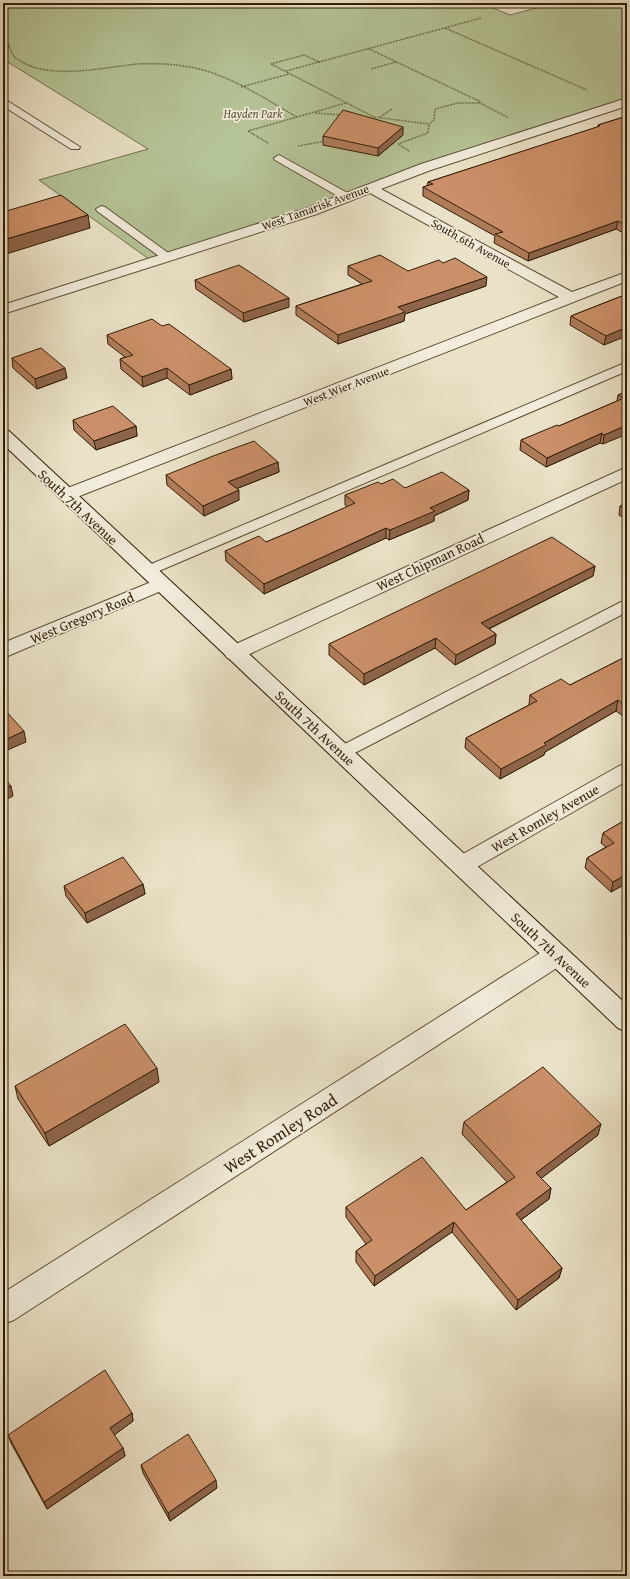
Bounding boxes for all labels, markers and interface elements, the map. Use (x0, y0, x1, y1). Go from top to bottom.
park label: Hayden Park (223, 105, 283, 122)
street label: West Tamarisk Avenue (259, 180, 371, 234)
street label: South 6th Avenue (428, 214, 514, 272)
street label: West Wier Avenue (301, 362, 392, 410)
street label: South 7th Avenue (33, 465, 123, 550)
street label: West Chipman Road (373, 528, 488, 596)
street label: West Gregory Road (27, 587, 138, 649)
street label: South 7th Avenue (270, 686, 360, 771)
street label: West Romley Avenue (487, 779, 603, 857)
street label: South 7th Avenue (506, 908, 596, 993)
street label: West Romley Road (218, 1087, 342, 1179)

